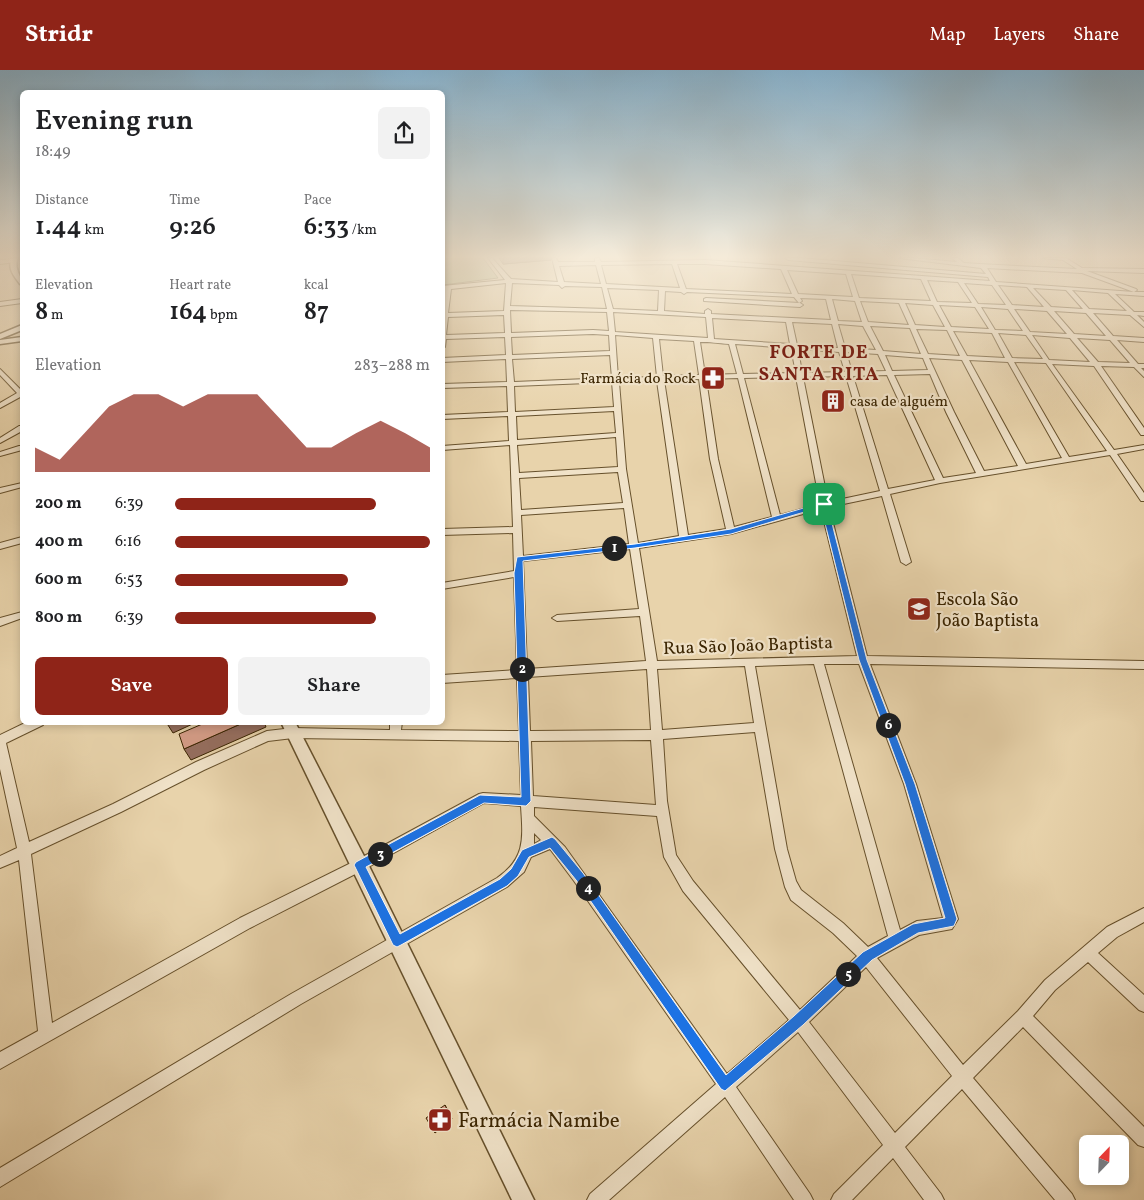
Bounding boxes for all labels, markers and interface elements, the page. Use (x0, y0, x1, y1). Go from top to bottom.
text: Stridr (25, 18, 93, 52)
text: Map (929, 23, 965, 48)
text: Layers (993, 23, 1045, 48)
text: Share (1073, 23, 1119, 48)
text: Evening run (35, 102, 194, 141)
button: share (378, 107, 430, 159)
text: 18:49 (35, 141, 71, 163)
text: Distance (35, 191, 89, 210)
text: Time (169, 191, 200, 210)
text: Pace (304, 191, 332, 210)
text: 1.44 (35, 210, 82, 245)
text: 9:26 (169, 210, 216, 245)
text: 6:33 (304, 210, 349, 245)
text: km (82, 221, 105, 240)
text: /km (349, 221, 377, 240)
text: Elevation (35, 276, 93, 295)
text: Heart rate (169, 276, 231, 295)
text: kcal (304, 276, 329, 295)
text: 8 (35, 295, 48, 330)
text: 164 (169, 295, 207, 330)
text: 87 (304, 295, 329, 330)
text: m (48, 306, 63, 325)
text: bpm (207, 306, 238, 325)
district label: FORTE DE SANTA RITA (758, 340, 880, 388)
text: Elevation (35, 355, 102, 377)
text: 283–288 m (354, 355, 430, 377)
pharmacy icon: Farmácia do Rock (700, 365, 726, 391)
place label: Farmácia do Rock (580, 369, 696, 390)
building icon: casa de alguém (820, 388, 846, 414)
place label: casa de alguém (850, 392, 948, 413)
pin (803, 483, 845, 525)
icon: arrive (810, 490, 838, 518)
text: 200 m (35, 493, 82, 515)
text: 6:39 (115, 493, 143, 515)
text: 400 m (35, 531, 83, 553)
text: 6:16 (115, 531, 141, 553)
pin: 1 (602, 536, 626, 560)
text: 1 (612, 539, 617, 558)
text: 600 m (35, 569, 82, 591)
text: 6:53 (115, 569, 143, 591)
place label: Escola São João Baptista (936, 588, 1039, 634)
school or university icon: Escola São João Baptista (906, 596, 932, 622)
text: 800 m (35, 607, 82, 629)
text: 6:39 (115, 607, 143, 629)
street label: Rua São João Baptista (663, 631, 833, 662)
pin: 2 (510, 656, 534, 682)
button: Save (35, 657, 228, 715)
button: Share (238, 657, 430, 715)
text: 2 (519, 660, 526, 679)
pin: 6 (876, 712, 900, 738)
text: 6 (885, 716, 892, 735)
pin: 3 (368, 842, 392, 866)
text: 3 (377, 845, 384, 864)
pin: 4 (576, 876, 600, 900)
text: 4 (584, 879, 593, 898)
pin: 5 (836, 962, 860, 986)
text: 5 (845, 965, 852, 984)
pharmacy icon: Farmácia Namibe (427, 1107, 453, 1133)
place label: Farmácia Namibe (458, 1107, 620, 1136)
north arrow (1079, 1135, 1129, 1185)
map controls (1079, 1135, 1129, 1185)

